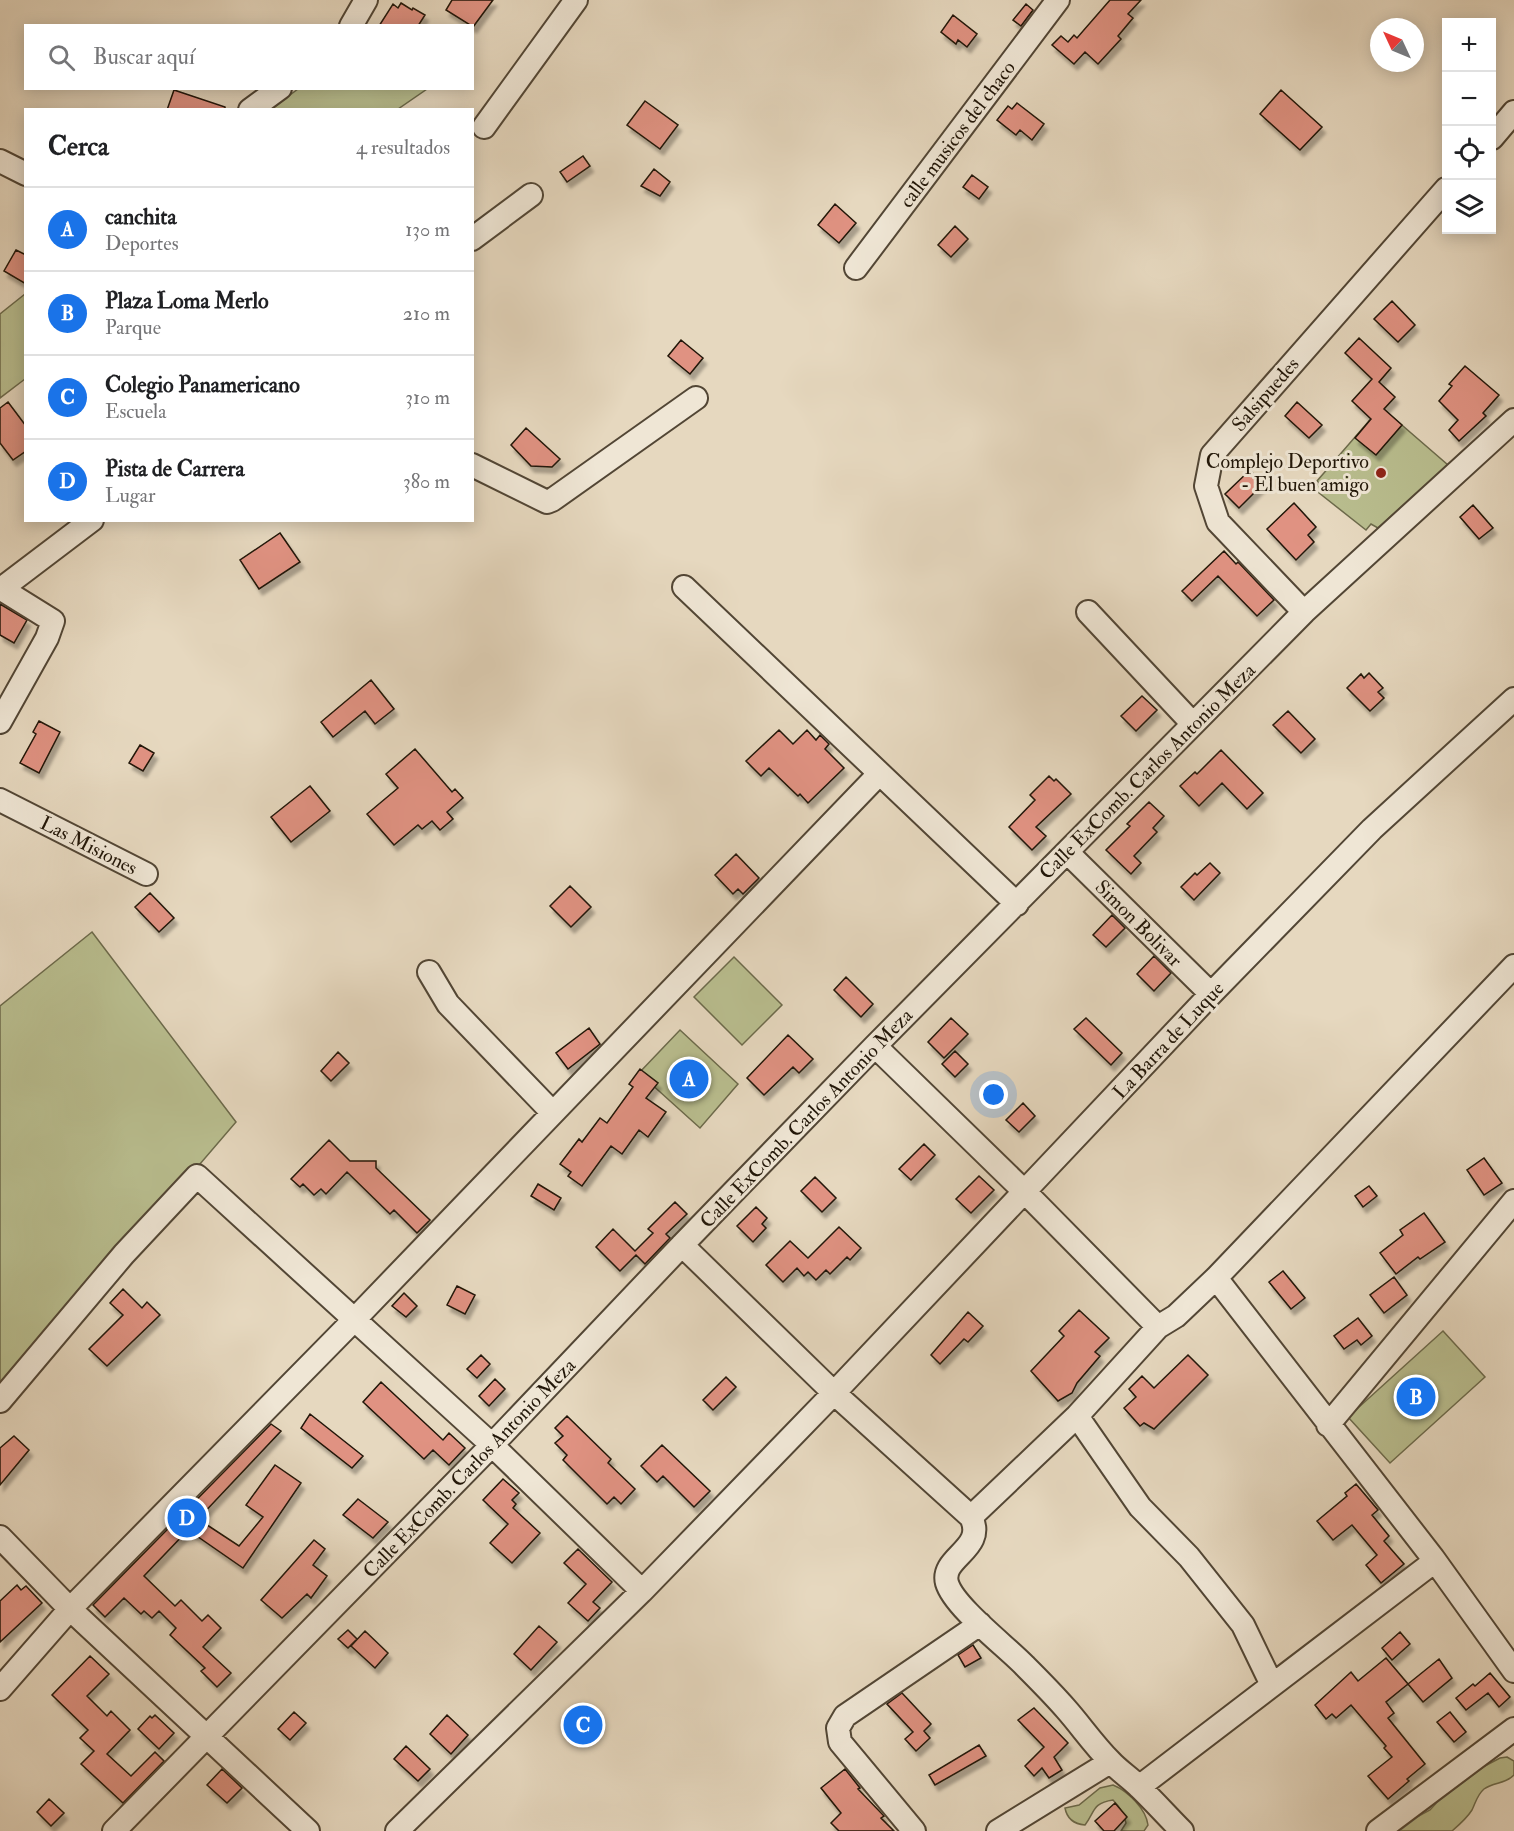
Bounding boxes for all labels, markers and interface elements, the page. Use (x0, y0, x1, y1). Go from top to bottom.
north arrow (1370, 18, 1424, 72)
map controls (1442, 18, 1496, 234)
button: + (1442, 18, 1496, 72)
search box (24, 24, 474, 90)
icon: search (45, 41, 78, 74)
text: Buscar aquí (93, 43, 195, 71)
street label: calle musicos del chaco (894, 56, 1021, 213)
button: − (1442, 72, 1496, 126)
button: locate (1442, 126, 1496, 180)
text: Cerca (48, 131, 109, 163)
text: 4 resultados (356, 135, 450, 160)
button: layers (1442, 180, 1496, 234)
text: canchita (105, 203, 177, 231)
text: A (61, 217, 74, 242)
text: 130 m (405, 217, 450, 242)
text: Deportes (105, 231, 179, 256)
text: Plaza Loma Merlo (105, 287, 269, 315)
text: B (61, 301, 74, 326)
text: 210 m (403, 301, 450, 326)
text: Parque (105, 315, 161, 340)
street label: Salsipuedes (1226, 352, 1305, 437)
text: Colegio Panamericano (105, 371, 300, 399)
text: C (60, 385, 75, 410)
text: 310 m (405, 385, 450, 410)
text: Escuela (105, 399, 166, 424)
place label: Complejo Deportivo - El buen amigo (1206, 449, 1369, 497)
text: Pista de Carrera (105, 455, 244, 483)
marker: Complejo Deportivo - El buen amigo (1374, 466, 1388, 480)
text: D (59, 469, 76, 494)
text: 380 m (403, 469, 450, 494)
text: Lugar (105, 483, 155, 508)
street label: Calle ExComb. Carlos Antonio Meza (1034, 657, 1261, 885)
street label: Las Misiones (36, 810, 142, 881)
street label: Simon Bolivar (1090, 874, 1188, 973)
street label: La Barra de Luque (1107, 976, 1229, 1104)
street label: Calle ExComb. Carlos Antonio Meza (695, 1003, 919, 1233)
pin: A (670, 1056, 708, 1102)
your location (979, 1080, 1008, 1109)
street label: Calle ExComb. Carlos Antonio Meza (358, 1353, 582, 1583)
pin: B (1396, 1374, 1436, 1420)
pin: D (168, 1496, 207, 1540)
pin: C (564, 1702, 602, 1748)

